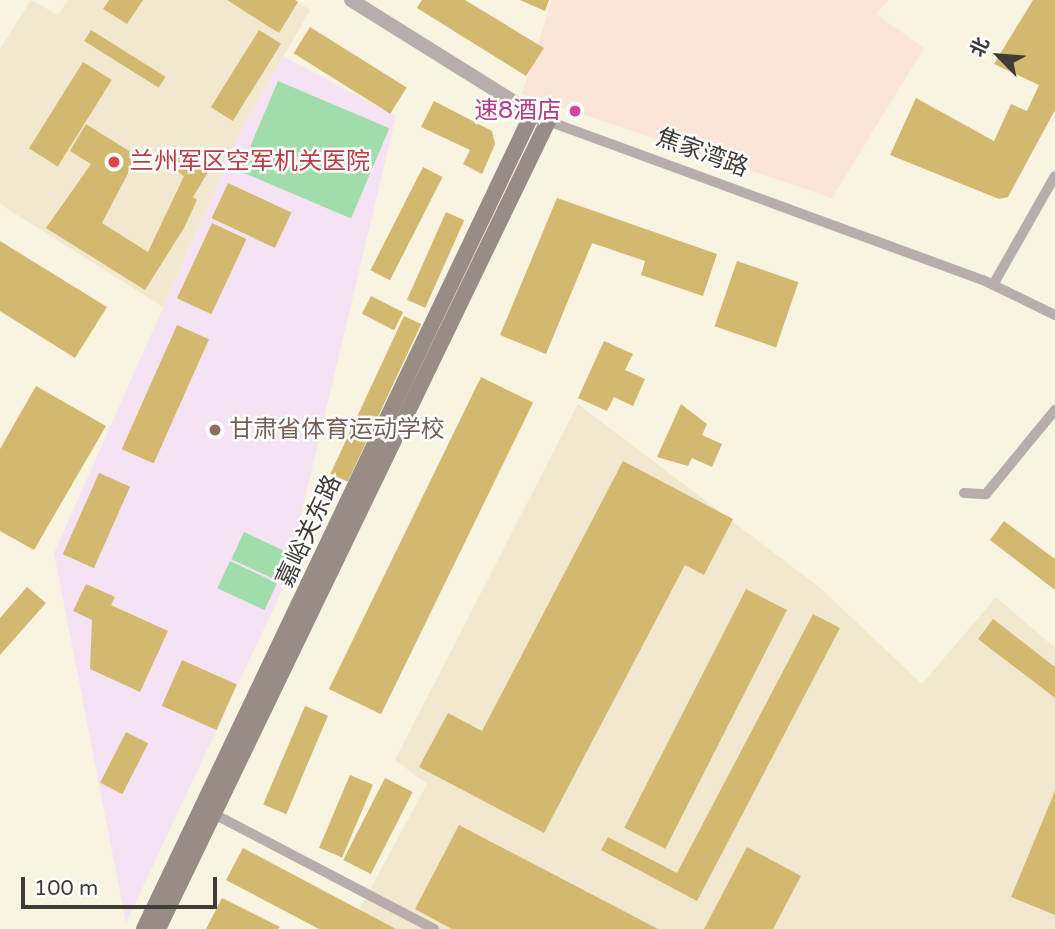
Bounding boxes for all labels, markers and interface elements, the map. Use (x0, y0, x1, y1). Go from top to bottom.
north arrow (964, 21, 1034, 91)
text: 北 (966, 34, 994, 60)
place label: 速8酒店 (474, 97, 561, 125)
marker: 速8酒店 (567, 103, 583, 119)
street label: 焦家湾路 (652, 123, 752, 183)
place label: 兰州军区空军机关医院 (130, 148, 370, 176)
marker: 兰州军区空军机关医院 (104, 152, 124, 172)
place label: 甘肃省体育运动学校 (229, 416, 445, 444)
marker: 甘肃省体育运动学校 (207, 422, 223, 438)
street label: 嘉峪关东路 (271, 471, 347, 591)
scale bar (24, 862, 220, 906)
text: 100 m (34, 876, 98, 901)

